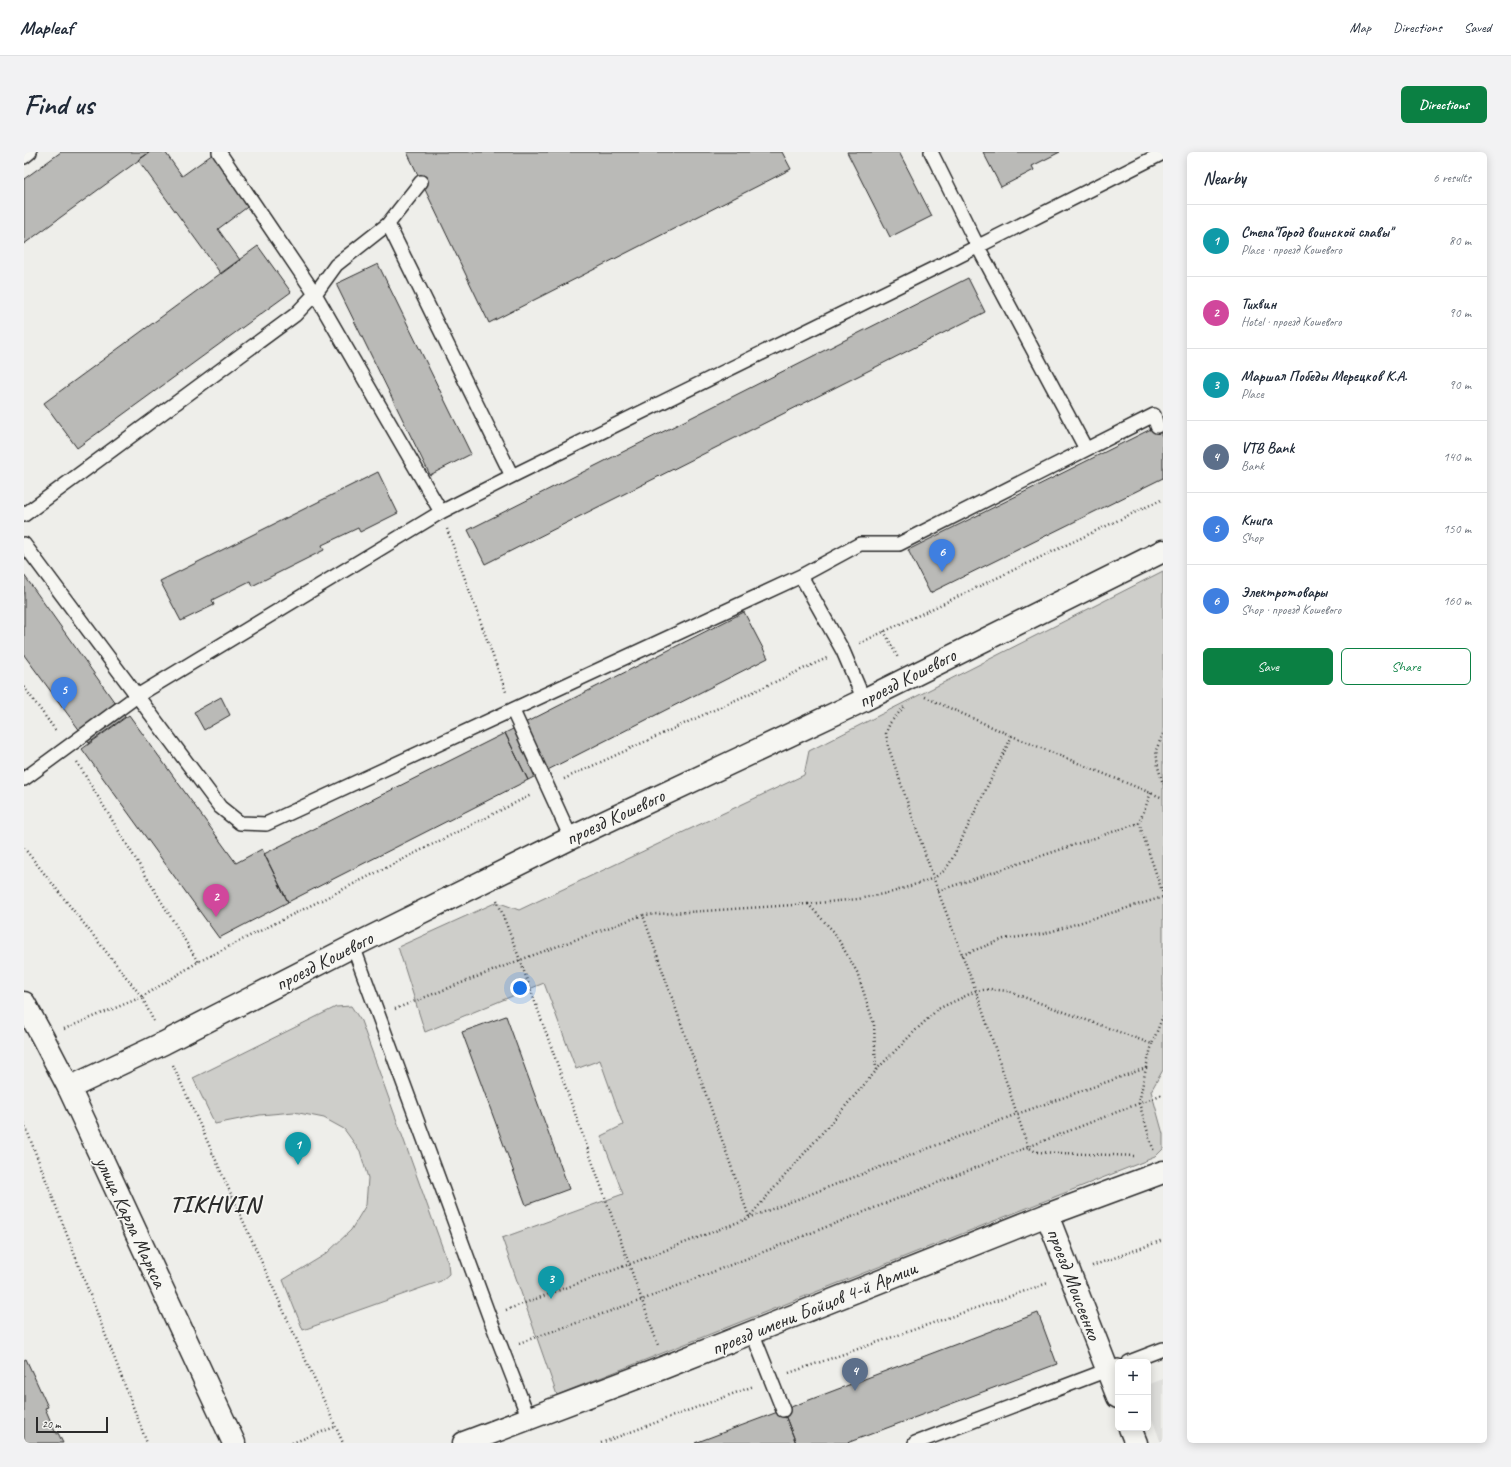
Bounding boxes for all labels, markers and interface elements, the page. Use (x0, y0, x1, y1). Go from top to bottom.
text: Mapleaf (20, 16, 73, 40)
text: Map (1350, 19, 1371, 36)
text: Directions (1393, 19, 1442, 36)
text: Saved (1464, 19, 1491, 36)
button: Directions (1401, 86, 1487, 123)
text: Find us (24, 87, 94, 122)
text: Nearby (1203, 168, 1246, 189)
text: 6 results (1433, 170, 1471, 186)
text: Стела"Город воинской славы" (1241, 223, 1393, 242)
text: 1 (1213, 233, 1219, 249)
text: 80 m (1449, 233, 1471, 249)
text: Place · проезд Кошевого (1241, 242, 1342, 258)
text: Тихвин (1241, 295, 1276, 314)
text: 2 (1213, 305, 1219, 321)
text: 90 m (1449, 305, 1471, 321)
text: Hotel · проезд Кошевого (1241, 314, 1342, 330)
text: Маршал Победы Мерецков К.А. (1241, 367, 1407, 386)
text: 3 (1213, 377, 1219, 393)
text: 90 m (1449, 377, 1471, 393)
text: Place (1241, 386, 1264, 402)
text: VTB Bank (1241, 439, 1294, 458)
text: 4 (1213, 449, 1219, 465)
text: 140 m (1443, 449, 1471, 465)
text: Bank (1241, 458, 1264, 474)
text: Книга (1241, 511, 1272, 530)
text: 5 (1213, 521, 1219, 537)
text: 150 m (1443, 521, 1471, 537)
text: Shop (1241, 530, 1263, 546)
pin: 6 (929, 539, 955, 572)
text: Электротовары (1241, 583, 1327, 602)
text: 6 (1213, 593, 1219, 609)
text: 160 m (1443, 593, 1471, 609)
text: Shop · проезд Кошевого (1241, 602, 1341, 618)
street label: проезд Кошевого (854, 642, 961, 713)
button: Save (1203, 648, 1333, 685)
button: Share (1341, 648, 1471, 685)
pin: 5 (51, 677, 77, 710)
street label: проезд Кошевого (561, 783, 669, 851)
pin: 2 (203, 884, 229, 917)
street label: проезд Кошевого (271, 925, 378, 996)
your location (510, 978, 530, 998)
pin: 1 (285, 1132, 311, 1165)
street label: улица Карла Маркса (89, 1151, 173, 1293)
district label: TIKHVIN (169, 1189, 264, 1219)
street label: проезд Моисеенко (1041, 1224, 1107, 1344)
street label: проезд имени Бойцов 4-й Армии (708, 1255, 921, 1361)
pin: 3 (538, 1266, 564, 1299)
pin: 4 (842, 1358, 868, 1391)
map controls (1115, 1359, 1151, 1431)
button: + (1115, 1359, 1151, 1395)
button: − (1115, 1395, 1151, 1431)
scale bar (36, 1415, 108, 1434)
text: 20 m (42, 1417, 61, 1431)

